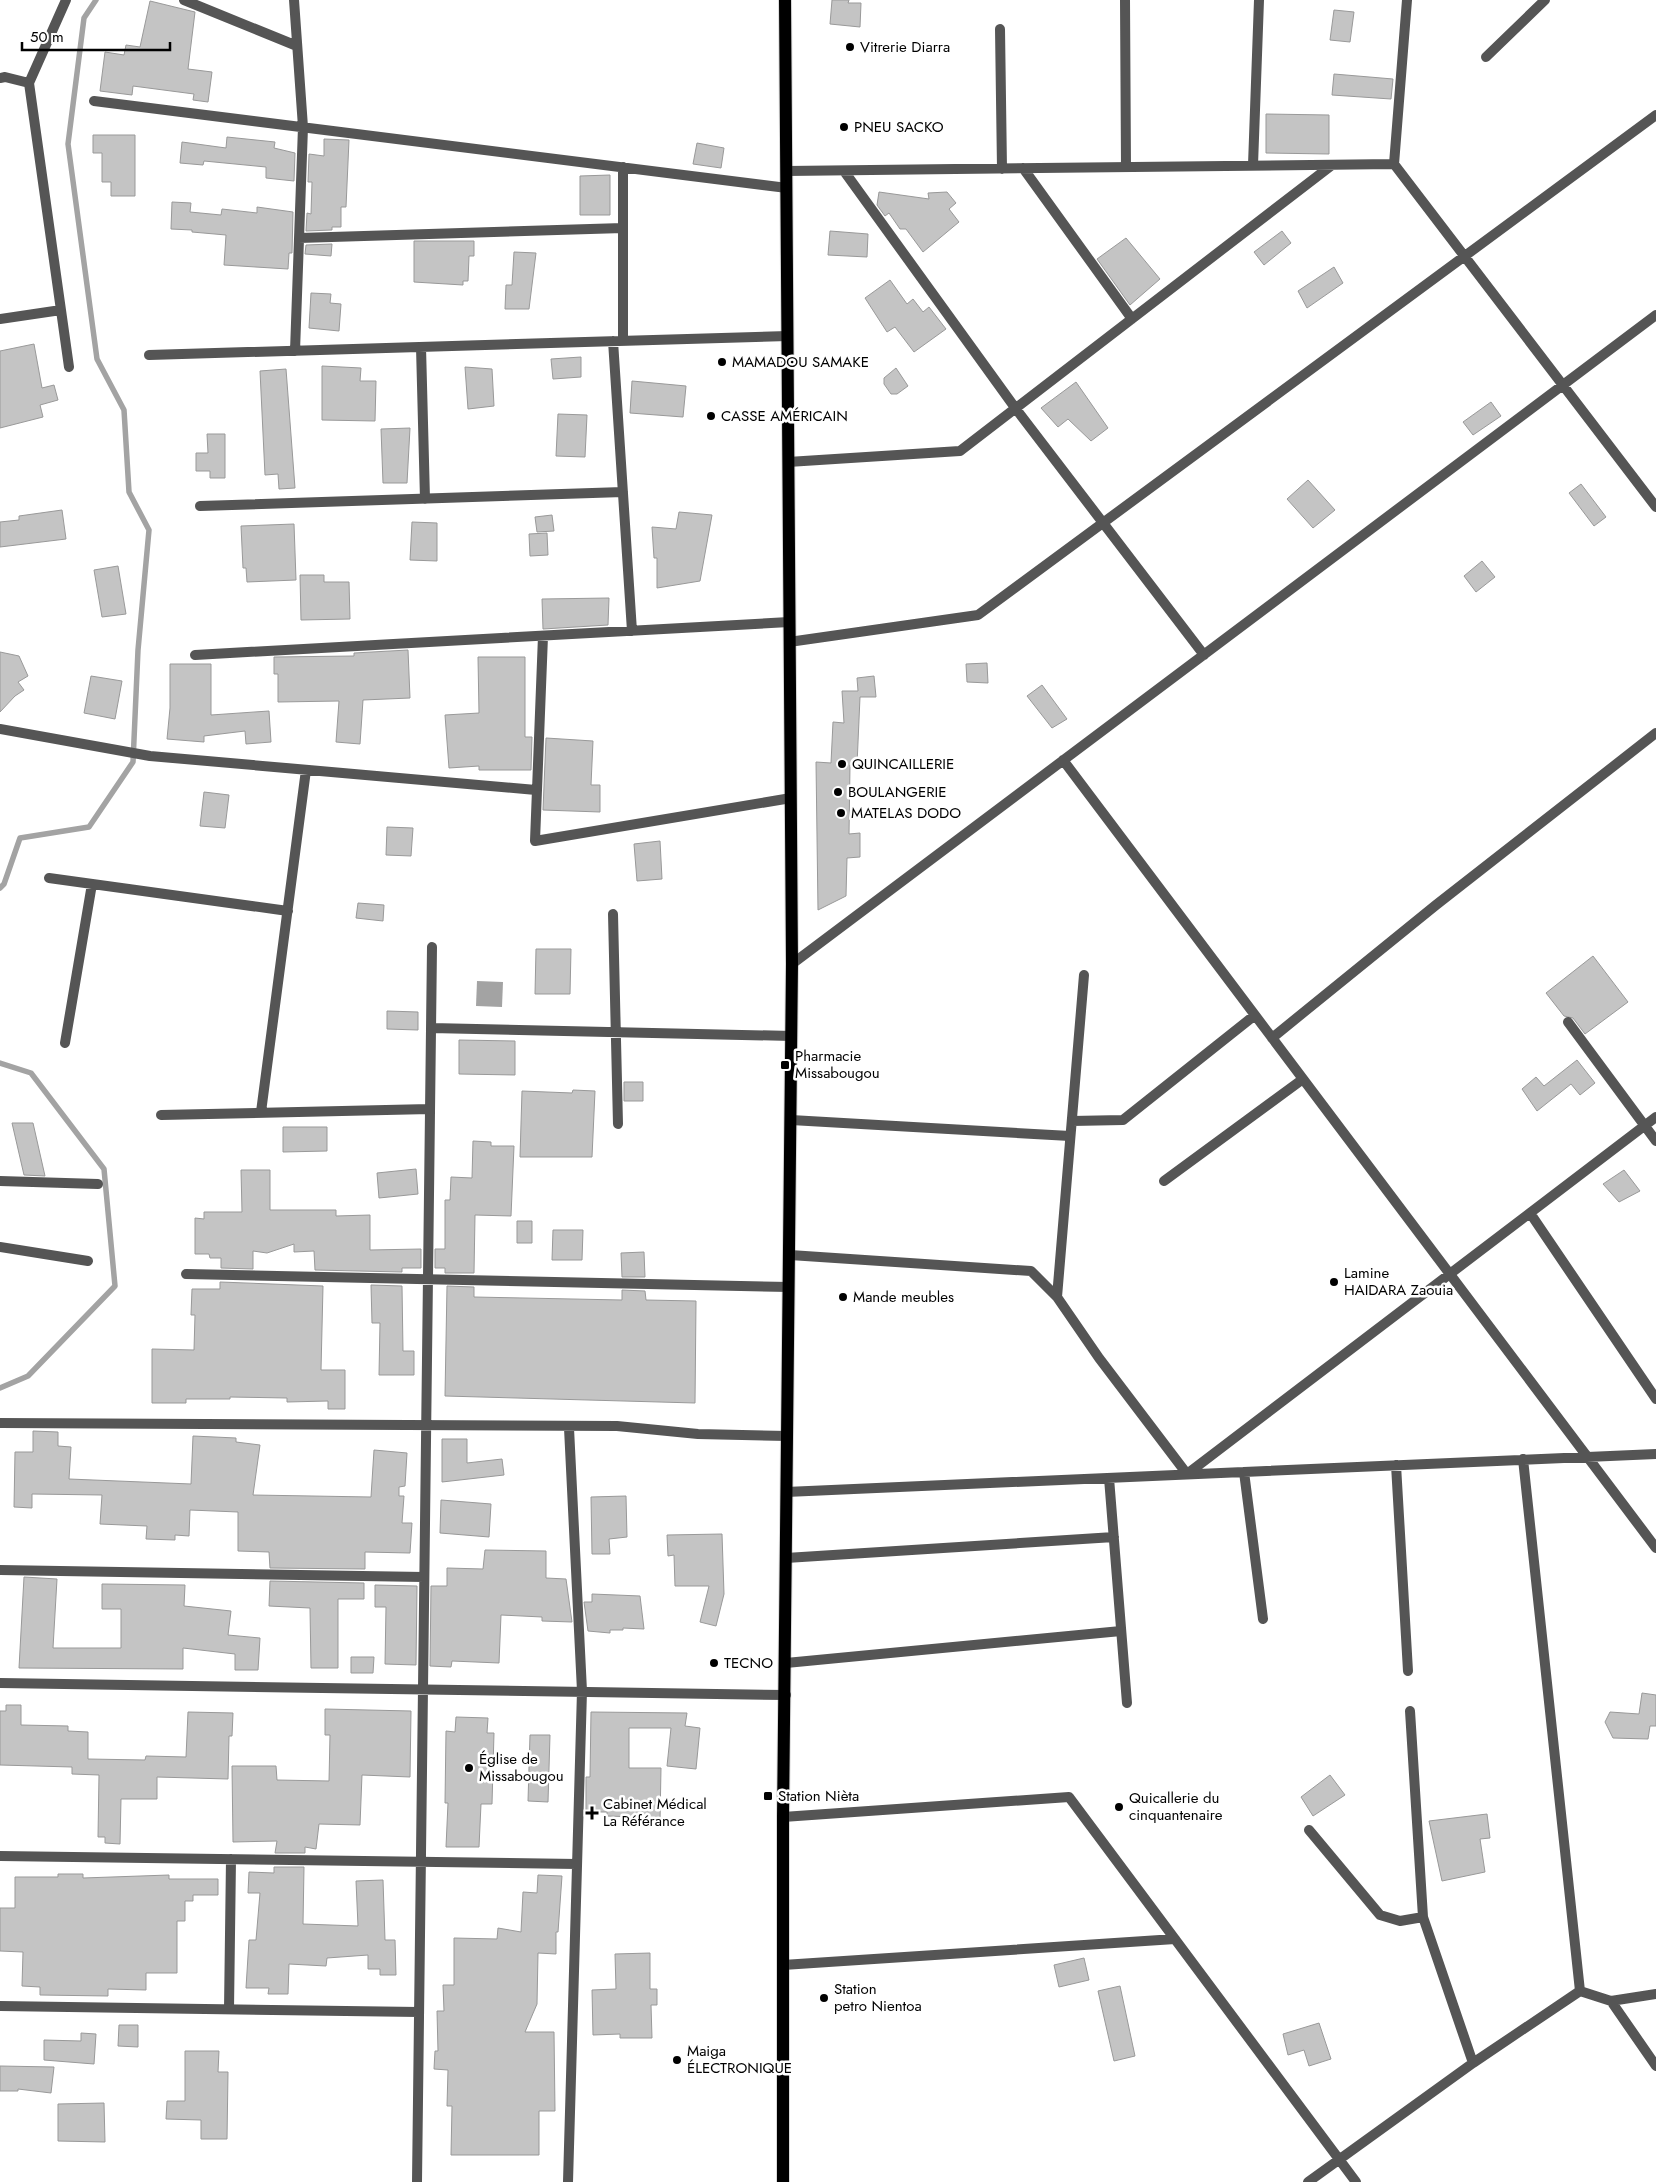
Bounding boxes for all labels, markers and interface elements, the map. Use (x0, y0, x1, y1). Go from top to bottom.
scale bar (22, 20, 170, 52)
text: 50 m (30, 26, 64, 48)
place label: Vitrerie Diarra (860, 36, 950, 58)
marker: Vitrerie Diarra (844, 41, 856, 53)
place label: PNEU SACKO (854, 116, 944, 138)
marker: PNEU SACKO (838, 121, 850, 133)
place label: MAMADOU SAMAKE (732, 351, 869, 373)
marker: MAMADOU SAMAKE (716, 356, 728, 368)
place label: CASSE AMÉRICAIN (721, 405, 848, 427)
marker: CASSE AMÉRICAIN (705, 410, 717, 422)
place label: QUINCAILLERIE (852, 753, 954, 775)
marker: QUINCAILLERIE (836, 758, 848, 770)
place label: BOULANGERIE (848, 781, 947, 803)
marker: BOULANGERIE (832, 786, 844, 798)
place label: MATELAS DODO (851, 802, 961, 824)
marker: MATELAS DODO (835, 807, 847, 819)
place label: Pharmacie Missabougou (795, 1045, 880, 1084)
marker: Pharmacie Missabougou (779, 1059, 791, 1071)
place label: Lamine HAIDARA Zaouia (1344, 1262, 1453, 1301)
marker: Lamine HAIDARA Zaouia (1328, 1276, 1340, 1288)
place label: Mande meubles (853, 1286, 954, 1308)
marker: Mande meubles (837, 1291, 849, 1303)
place label: TECNO (724, 1652, 773, 1674)
marker: TECNO (708, 1657, 720, 1669)
place label: Église de Missabougou (479, 1748, 564, 1787)
marker: Église de Missabougou (463, 1762, 475, 1774)
place label: Station Nièta (778, 1785, 859, 1807)
place label: Quicallerie du cinquantenaire (1129, 1787, 1223, 1826)
marker: Station Nièta (762, 1790, 774, 1802)
place label: Cabinet Médical La Référance (603, 1793, 707, 1832)
marker: Quicallerie du cinquantenaire (1113, 1801, 1125, 1813)
marker: Cabinet Médical La Référance (585, 1806, 599, 1820)
place label: Station petro Nientoa (834, 1978, 922, 2017)
marker: Station petro Nientoa (818, 1992, 830, 2004)
place label: Maiga ÉLECTRONIQUE (687, 2040, 792, 2079)
marker: Maiga ÉLECTRONIQUE (671, 2054, 683, 2066)

